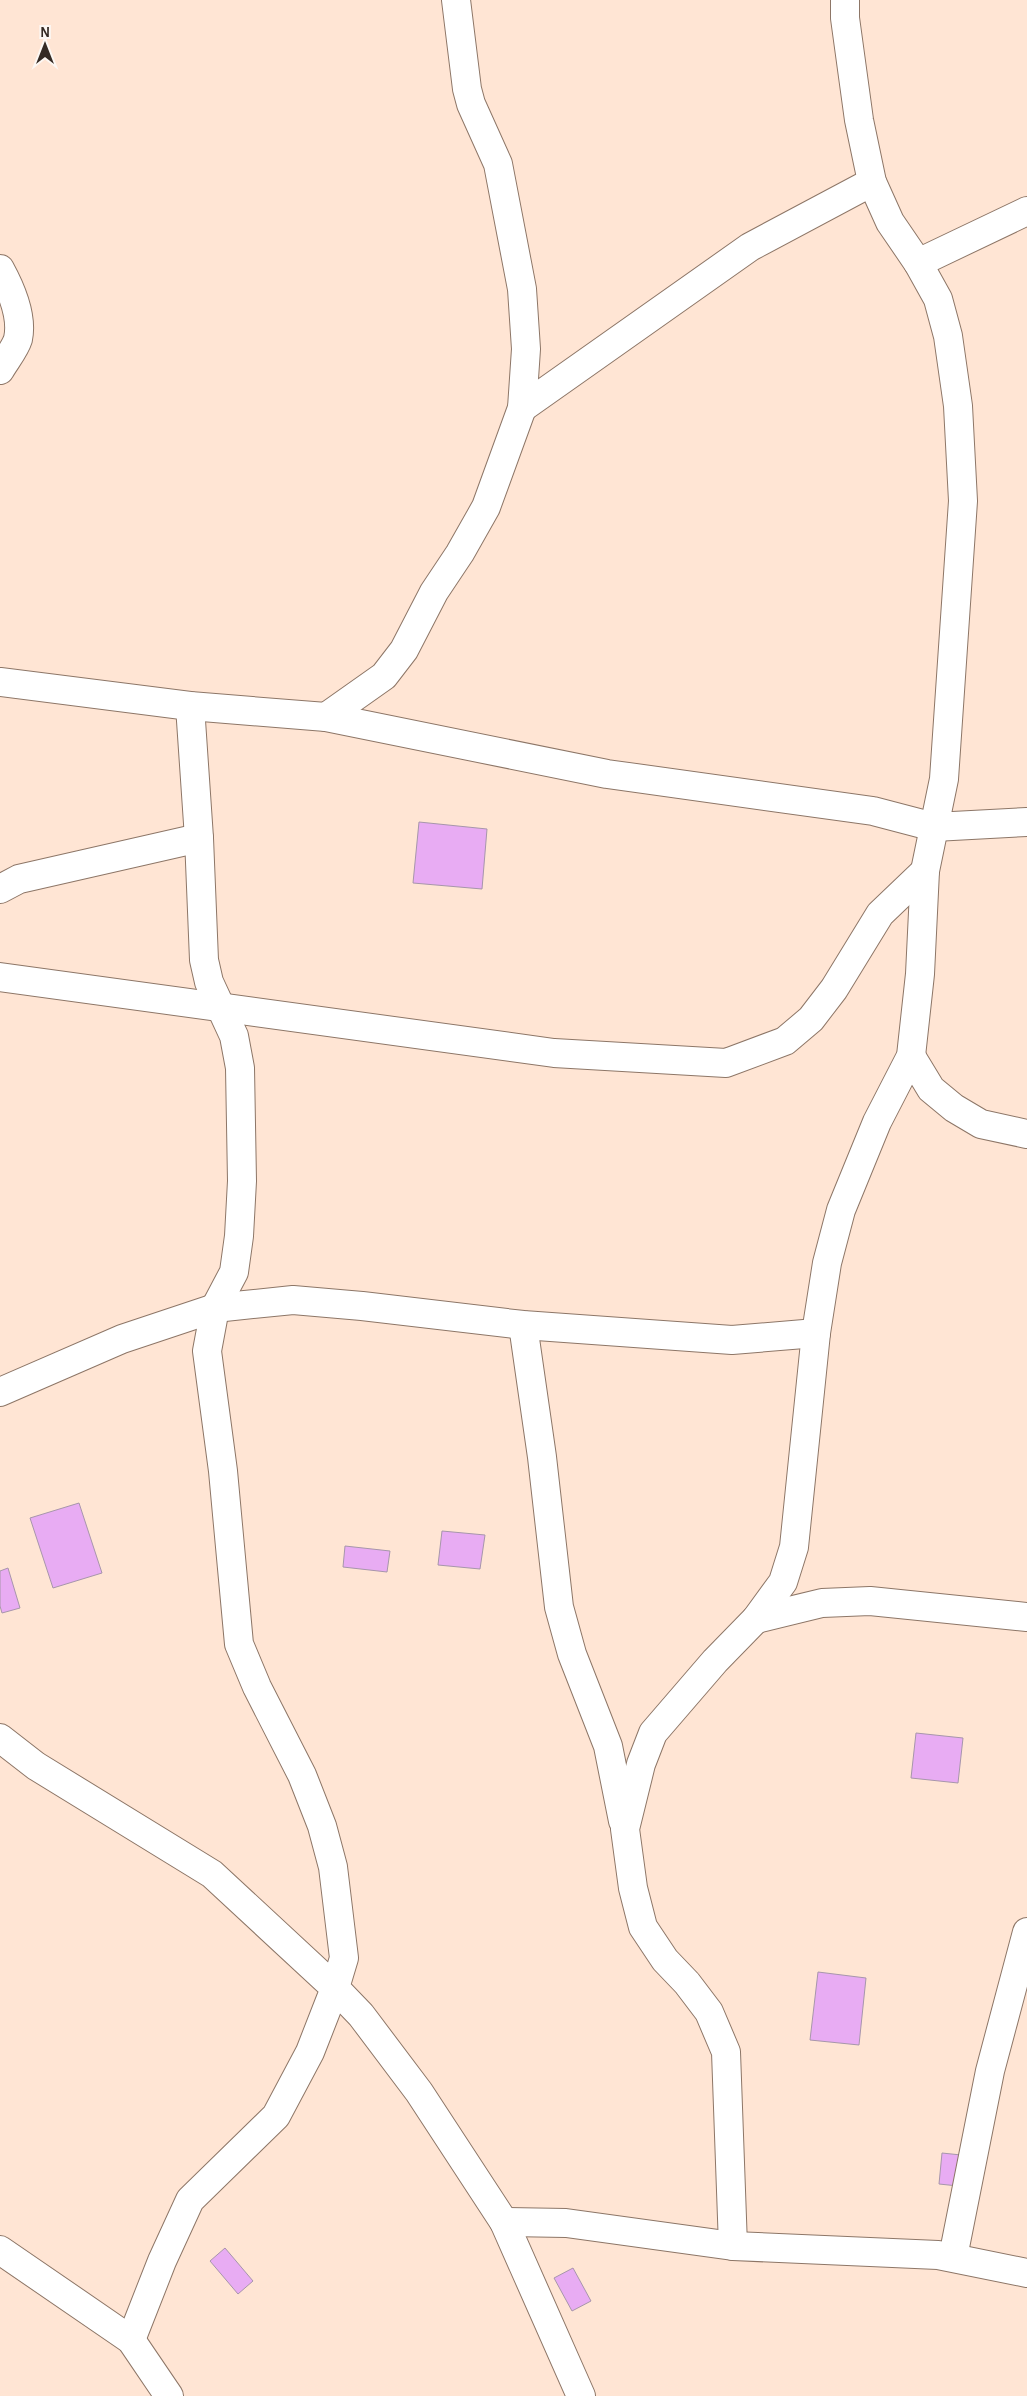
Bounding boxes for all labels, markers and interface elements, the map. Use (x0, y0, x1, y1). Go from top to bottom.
north arrow (20, 20, 70, 70)
text: N (40, 26, 50, 40)

